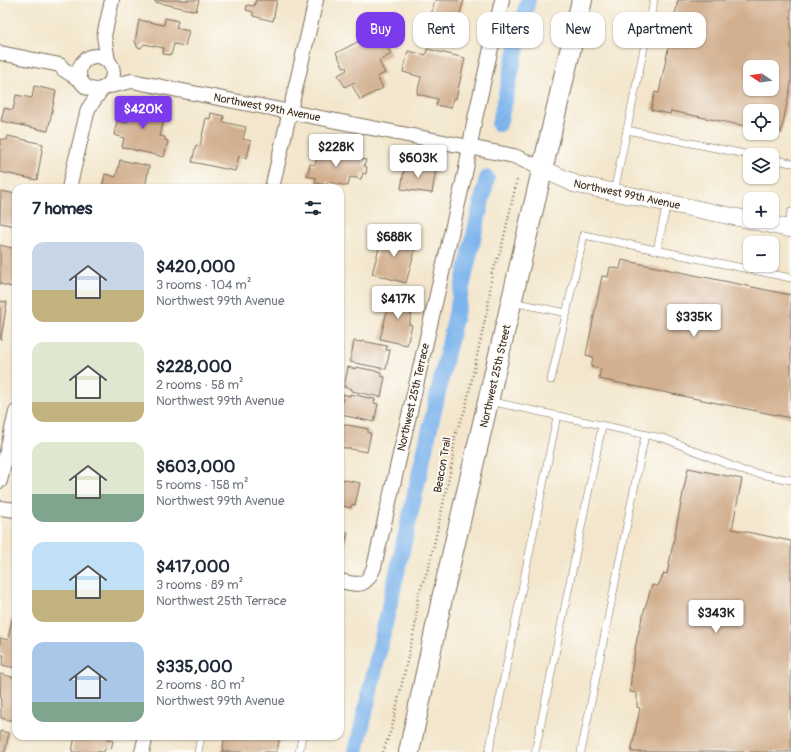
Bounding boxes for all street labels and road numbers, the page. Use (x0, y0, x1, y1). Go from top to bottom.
street label: Northwest 99th Avenue (212, 91, 322, 124)
street label: Northwest 99th Avenue (572, 177, 682, 212)
street label: Northwest 25th Street (477, 323, 514, 429)
street label: Northwest 25th Terrace (395, 341, 432, 452)
street label: Beacon Trail (431, 436, 454, 494)

